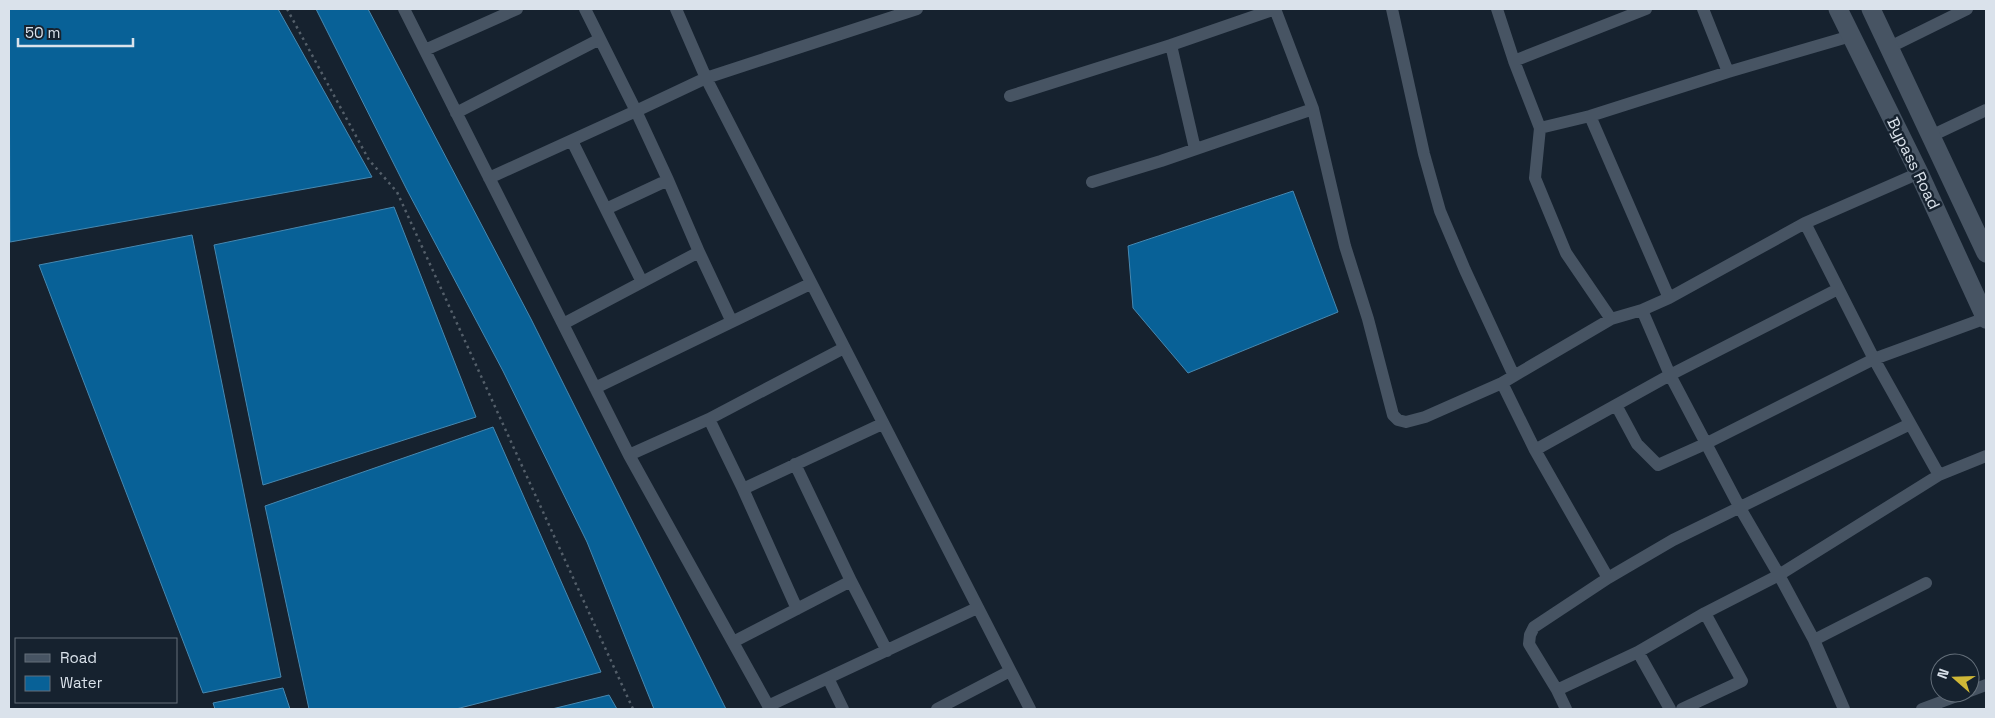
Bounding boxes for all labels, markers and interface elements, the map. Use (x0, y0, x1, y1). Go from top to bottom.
scale bar (18, 15, 132, 47)
text: 50 m (25, 23, 60, 42)
street label: Bypass Road (1882, 114, 1945, 213)
legend (15, 638, 178, 703)
text: Road (60, 648, 97, 667)
north arrow (1930, 653, 1980, 703)
text: N (1933, 666, 1953, 681)
text: Water (60, 673, 103, 692)

